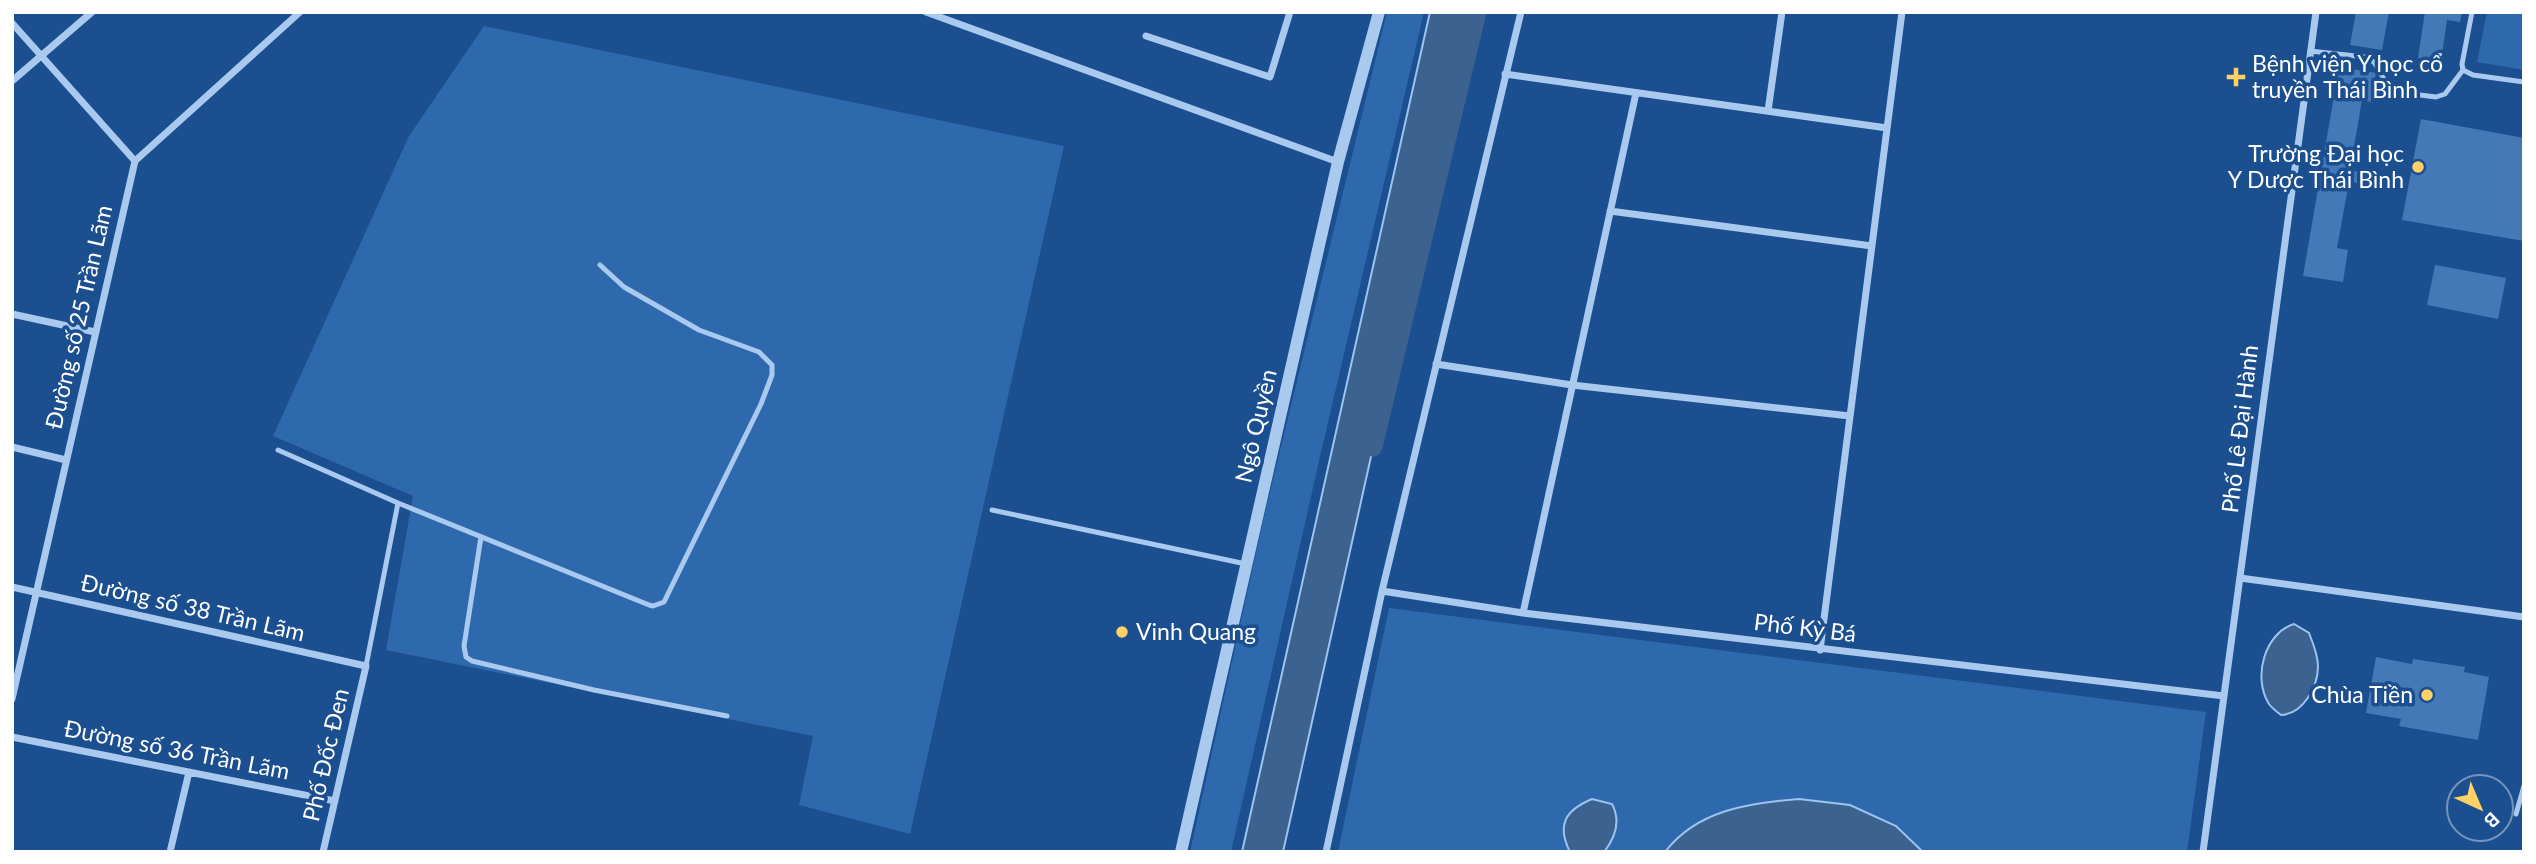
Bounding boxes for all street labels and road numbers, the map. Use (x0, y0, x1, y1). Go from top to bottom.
street label: Đường số 25 Trần Lãm (39, 202, 117, 432)
street label: Phố Lê Đại Hành (2215, 343, 2263, 514)
street label: Ngô Quyền (1228, 366, 1282, 485)
street label: Đường số 38 Trần Lãm (78, 568, 308, 646)
street label: Phố Kỳ Bá (1752, 607, 1858, 647)
street label: Phố Đốc Đen (296, 686, 354, 824)
street label: Đường số 36 Trần Lãm (62, 713, 292, 785)

